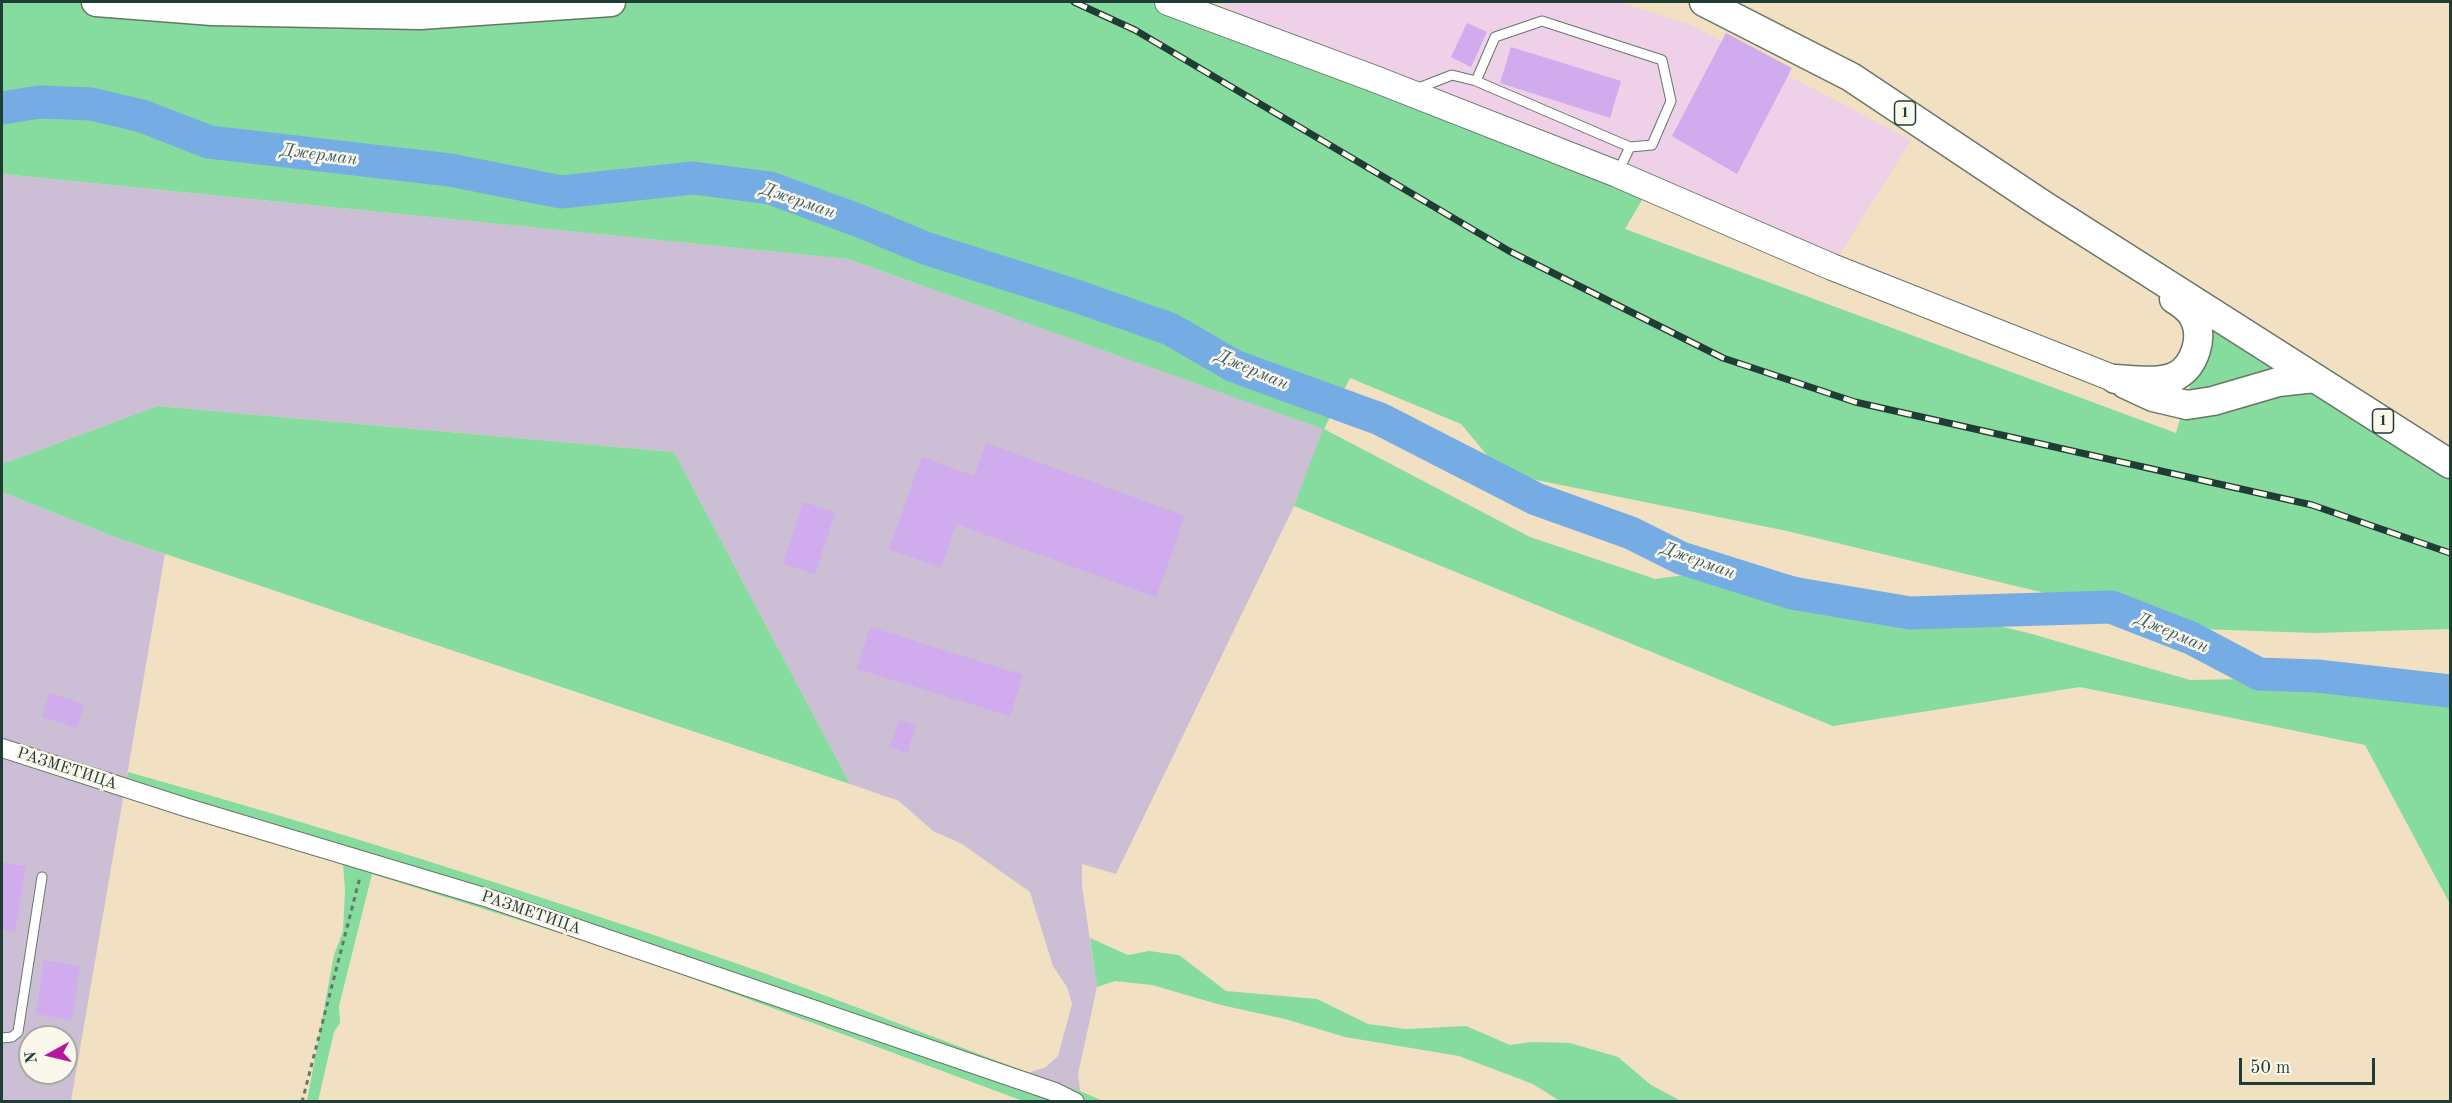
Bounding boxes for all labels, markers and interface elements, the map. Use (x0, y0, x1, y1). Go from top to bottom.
road number: 1 (1894, 101, 1916, 125)
water label: Джерман (279, 140, 359, 170)
water label: Джерман (758, 178, 838, 224)
water label: Джерман (1212, 345, 1292, 395)
road number: 1 (2372, 409, 2394, 433)
water label: Джерман (1658, 538, 1738, 584)
water label: Джерман (2132, 608, 2212, 658)
street label: РАЗМЕТИЦА (14, 744, 120, 794)
street label: РАЗМЕТИЦА (478, 887, 584, 939)
north arrow (18, 1025, 78, 1085)
scale bar (2242, 1046, 2378, 1084)
text: N (23, 1050, 41, 1064)
text: 50 m (2250, 1059, 2290, 1077)

